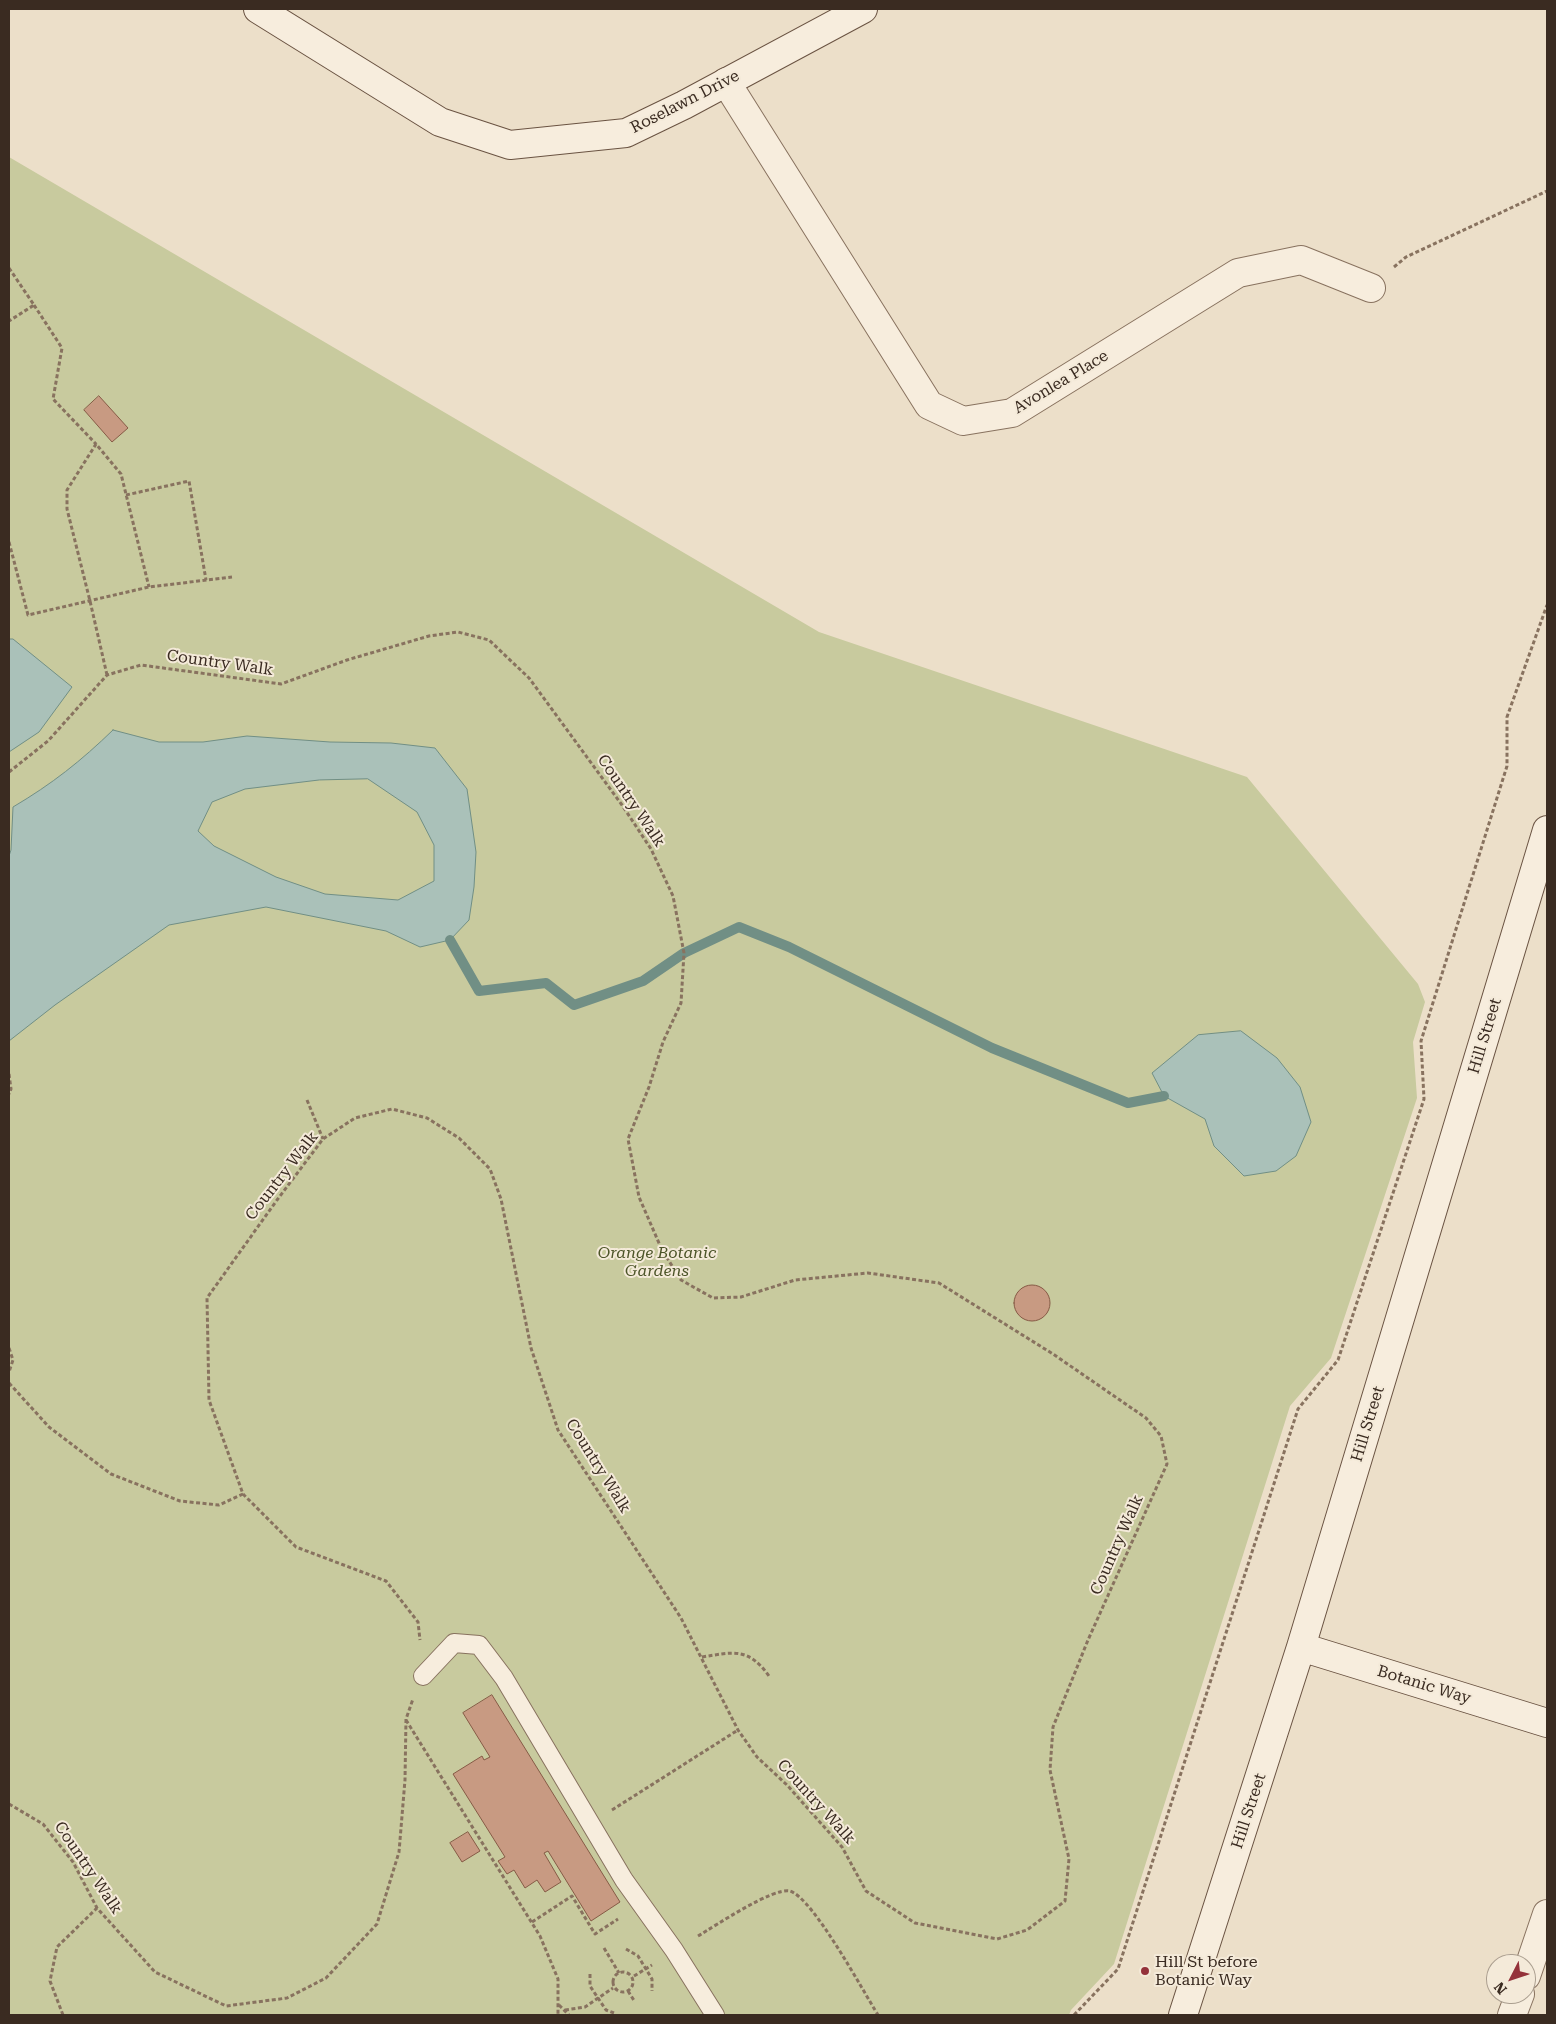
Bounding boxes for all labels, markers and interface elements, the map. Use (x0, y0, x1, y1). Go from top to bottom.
street label: Roselawn Drive (627, 66, 743, 138)
street label: Avonlea Place (1010, 346, 1112, 418)
street label: Country Walk (165, 646, 275, 680)
street label: Country Walk (593, 751, 669, 851)
street label: Hill Street (1464, 996, 1506, 1076)
street label: Country Walk (241, 1128, 323, 1224)
park label: Orange Botanic Gardens (598, 1243, 716, 1281)
street label: Hill Street (1347, 1384, 1389, 1464)
street label: Country Walk (561, 1415, 635, 1517)
street label: Country Walk (1086, 1492, 1148, 1598)
street label: Botanic Way (1375, 1662, 1473, 1708)
street label: Country Walk (773, 1756, 859, 1848)
street label: Hill Street (1228, 1771, 1270, 1851)
street label: Country Walk (50, 1818, 126, 1918)
place label: Hill St before Botanic Way (1155, 1952, 1257, 1990)
north arrow (1486, 1954, 1536, 2004)
marker: Hill St before Botanic Way (1139, 1965, 1151, 1977)
text: N (1491, 1979, 1510, 1998)

